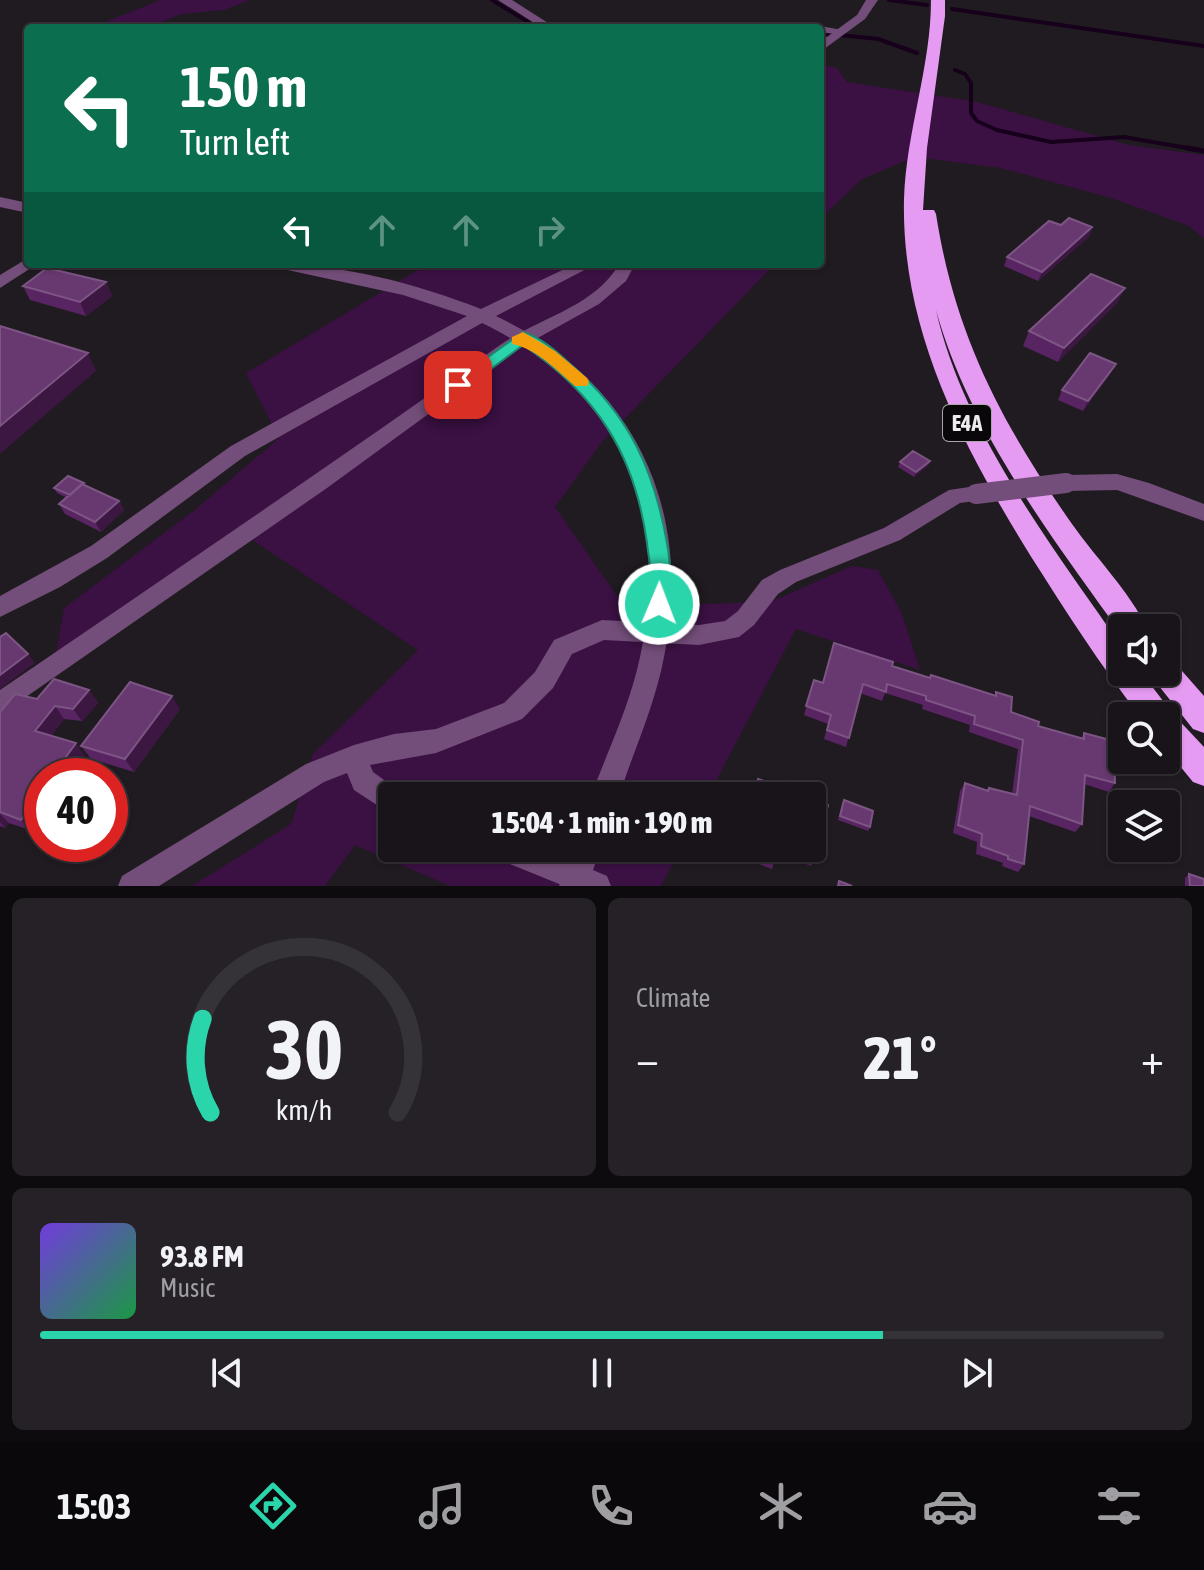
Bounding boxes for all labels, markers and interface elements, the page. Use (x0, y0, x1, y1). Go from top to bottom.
text: 150 m (180, 55, 307, 119)
icon: left (48, 56, 152, 160)
text: Turn left (180, 121, 290, 163)
icon: left (276, 208, 320, 252)
icon: ahead (360, 208, 404, 252)
icon: ahead (444, 208, 488, 252)
icon: right (528, 208, 572, 252)
pin (424, 351, 492, 419)
icon: arrive (436, 363, 480, 407)
road number: E4A (943, 405, 991, 441)
position arrow (617, 562, 701, 646)
map controls (1108, 614, 1180, 862)
button: sound (1108, 614, 1180, 686)
button: search (1108, 702, 1180, 774)
speed limit sign: 40 (24, 758, 128, 862)
button: layers (1108, 790, 1180, 862)
text: 15:04 · 1 min · 190 m (492, 805, 712, 839)
text: Climate (636, 983, 710, 1013)
text: 30 (265, 1001, 343, 1097)
text: 21° (864, 1023, 936, 1092)
text: − (636, 1033, 659, 1083)
text: + (1141, 1033, 1164, 1083)
text: km/h (276, 1093, 332, 1126)
text: 93.8 FM (160, 1239, 244, 1273)
text: Music (160, 1273, 215, 1303)
icon: previous (205, 1351, 249, 1395)
icon: pause (580, 1351, 624, 1395)
icon: next (955, 1351, 999, 1395)
icon: directions (245, 1478, 301, 1534)
icon: music (414, 1478, 470, 1534)
icon: phone (583, 1478, 639, 1534)
icon: climate (753, 1478, 809, 1534)
icon: car (922, 1478, 978, 1534)
icon: filters (1091, 1478, 1147, 1534)
text: 15:03 (57, 1485, 131, 1527)

